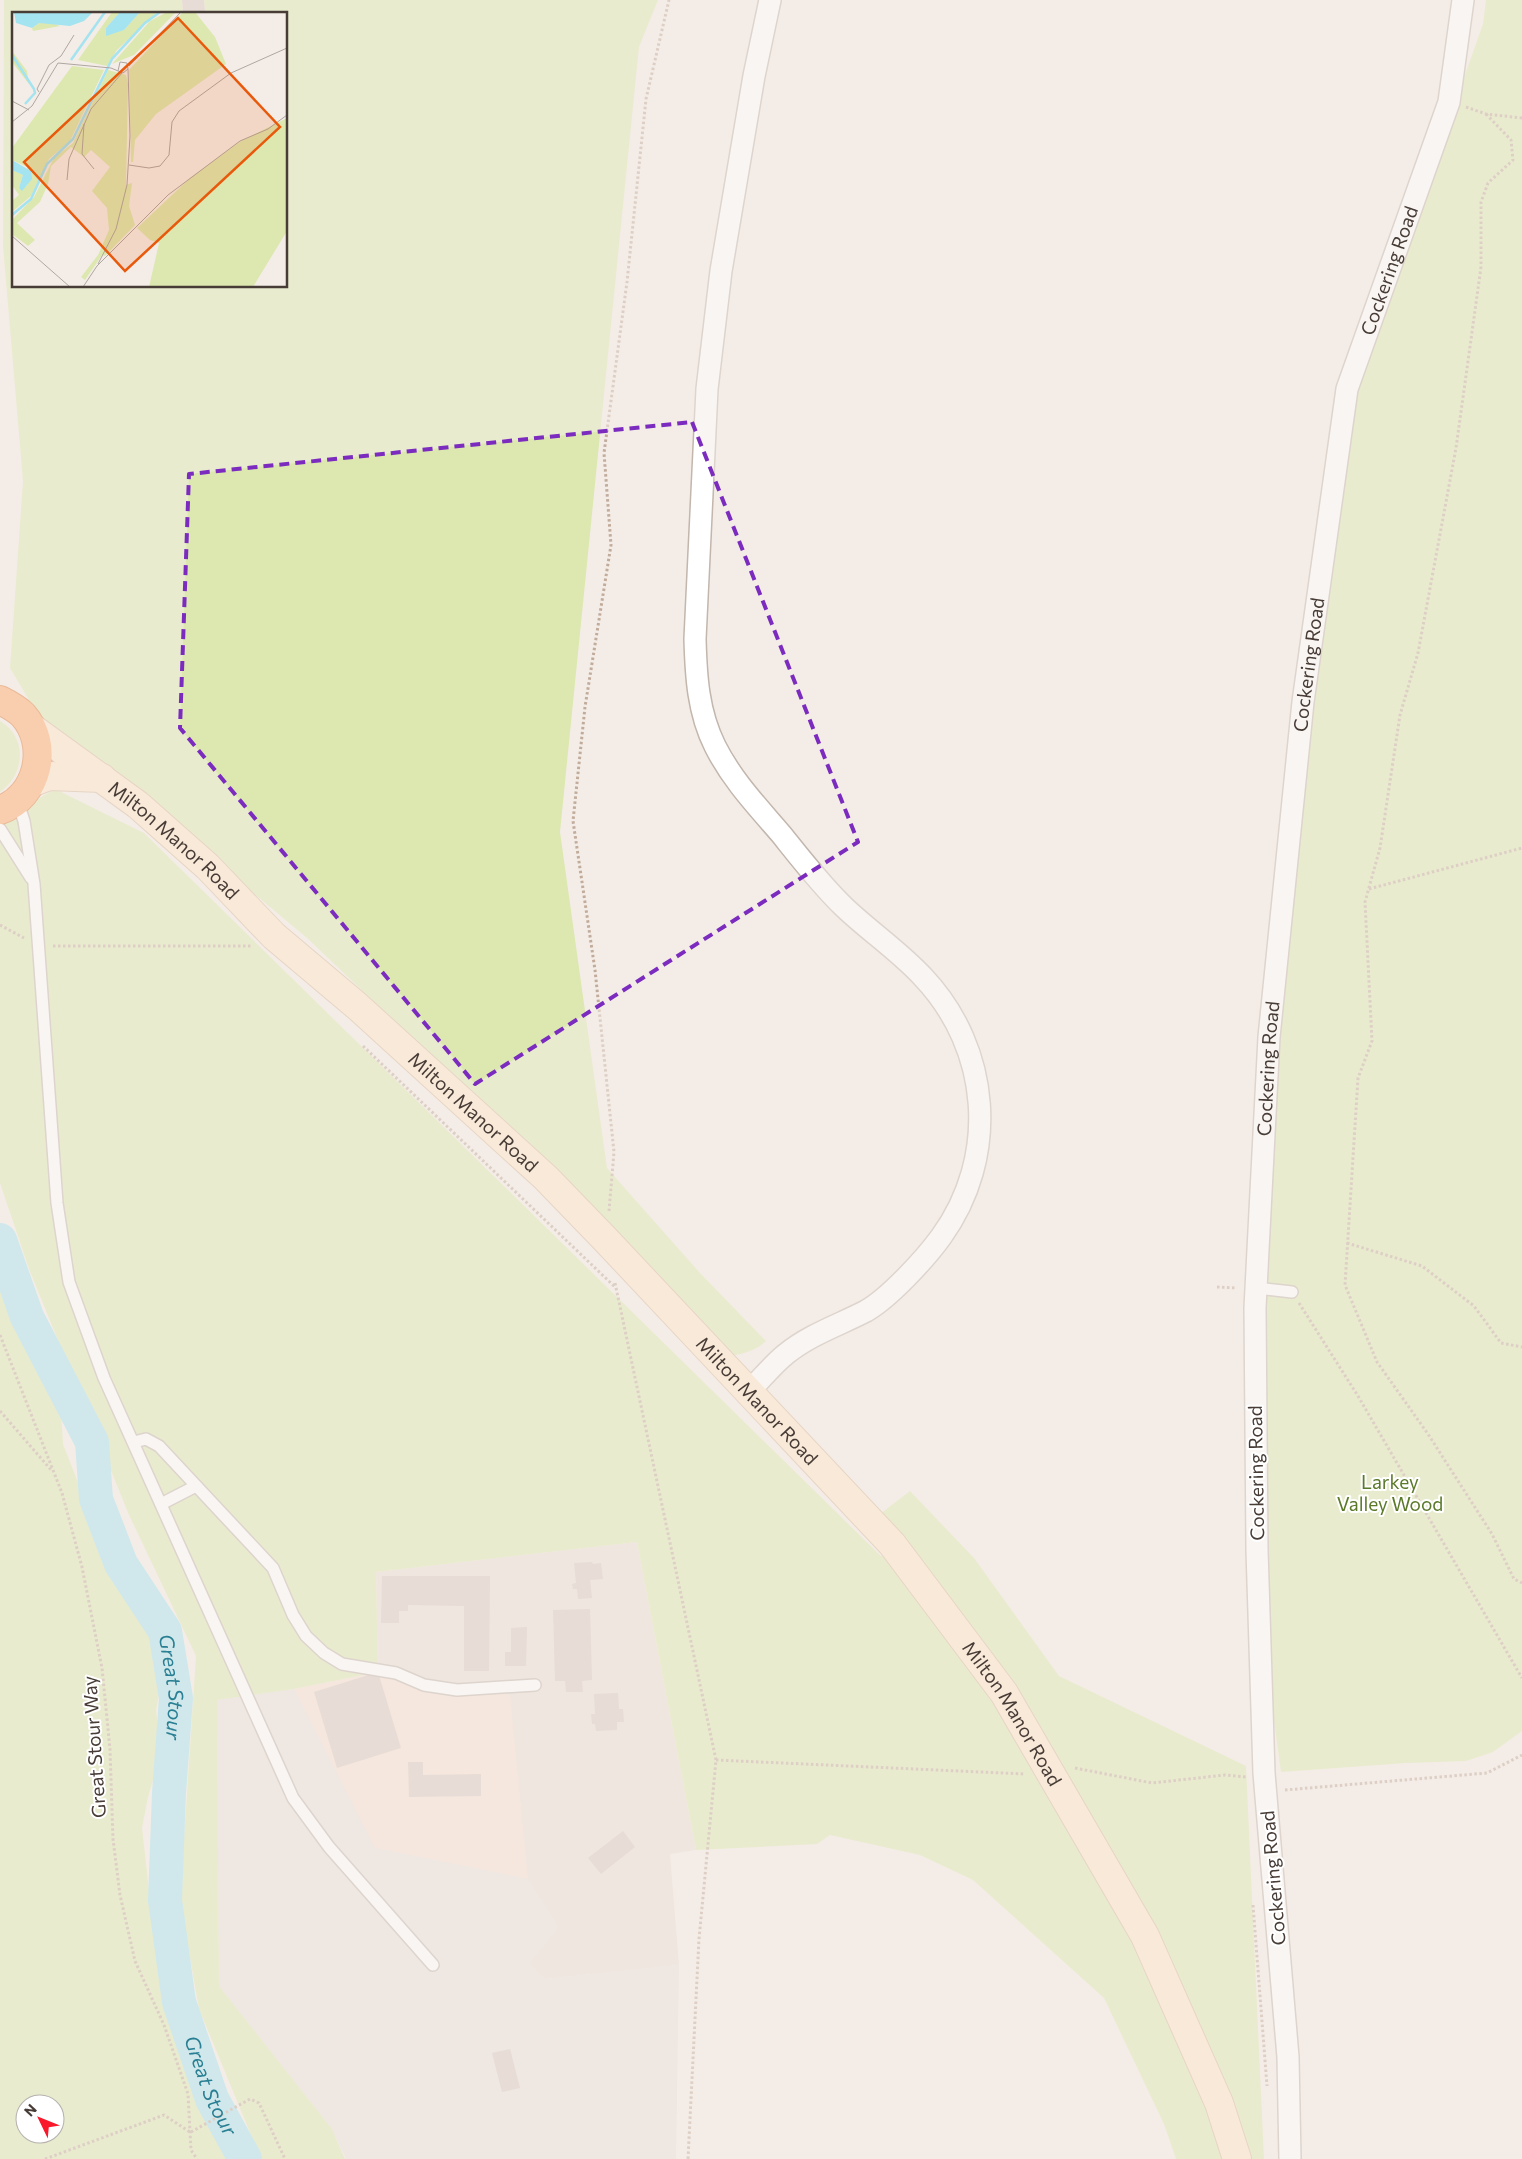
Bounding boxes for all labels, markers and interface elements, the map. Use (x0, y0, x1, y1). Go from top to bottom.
inset map (12, 12, 288, 288)
street label: Cockering Road (1355, 203, 1422, 338)
street label: Cockering Road (1288, 596, 1329, 733)
street label: Milton Manor Road (104, 776, 244, 904)
street label: Cockering Road (1252, 1000, 1284, 1137)
street label: Milton Manor Road (404, 1047, 543, 1176)
street label: Milton Manor Road (692, 1332, 823, 1469)
street label: Cockering Road (1243, 1405, 1268, 1541)
park label: Larkey Valley Wood (1337, 1470, 1443, 1515)
water label: Great Stour (155, 1632, 189, 1742)
street label: Milton Manor Road (958, 1636, 1067, 1790)
street label: Great Stour Way (77, 1675, 110, 1819)
street label: Cockering Road (1255, 1810, 1290, 1946)
water label: Great Stour (180, 2032, 243, 2140)
north arrow (15, 2094, 65, 2144)
text: N (20, 2100, 40, 2119)

